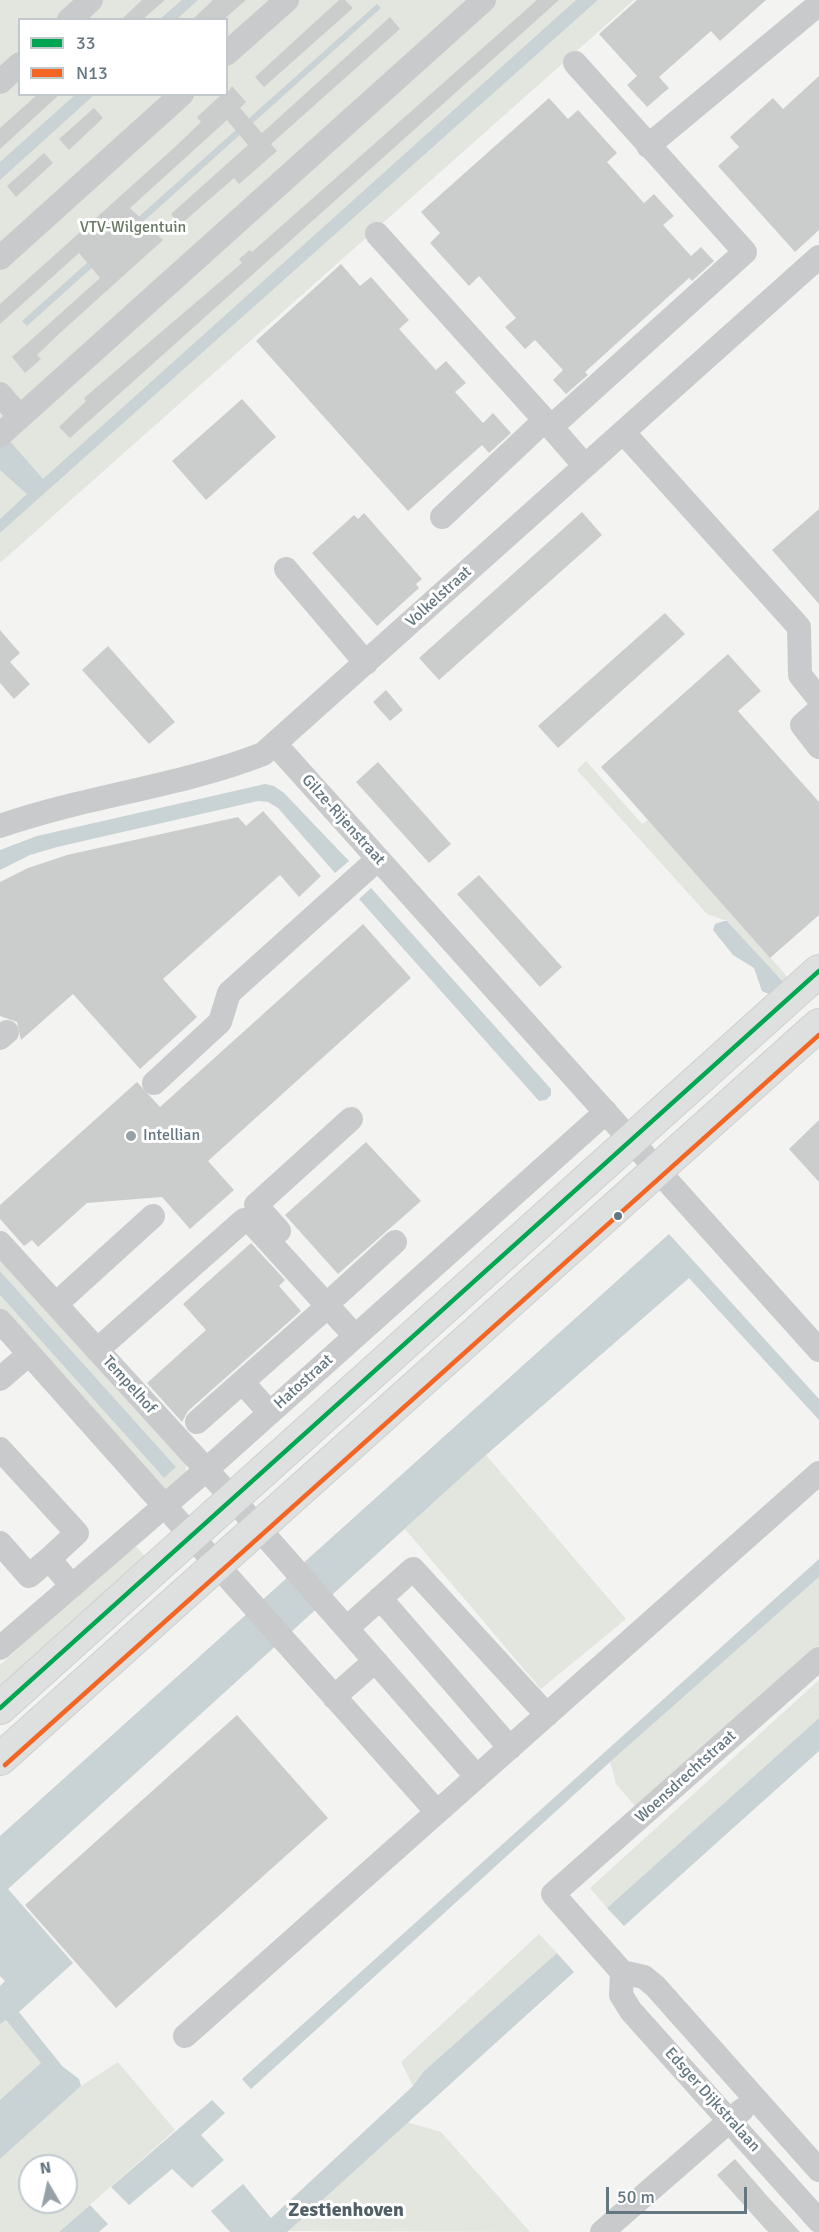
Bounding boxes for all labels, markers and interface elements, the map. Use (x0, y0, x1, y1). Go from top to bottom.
legend (18, 18, 228, 96)
text: 33 (76, 32, 95, 54)
text: N13 (76, 62, 108, 84)
park label: VTV-Wilgentuin (80, 218, 186, 238)
street label: Volkelstraat (402, 562, 476, 632)
street label: Gilze-Rijenstraat (297, 771, 389, 869)
place label: Intellian (143, 1126, 200, 1146)
marker: Intellian (124, 1129, 138, 1143)
unlabelled marker (612, 1210, 624, 1222)
street label: Hatostraat (271, 1351, 337, 1413)
street label: Tempelhof (98, 1352, 160, 1418)
street label: Woensdrechtstraat (632, 1727, 740, 1827)
street label: Edsger Dijkstralaan (660, 2044, 764, 2156)
north arrow (18, 2154, 78, 2214)
text: N (38, 2157, 53, 2179)
scale bar (609, 2175, 750, 2213)
text: 50 m (617, 2186, 655, 2208)
district label: Zestienhoven (288, 2199, 404, 2223)

